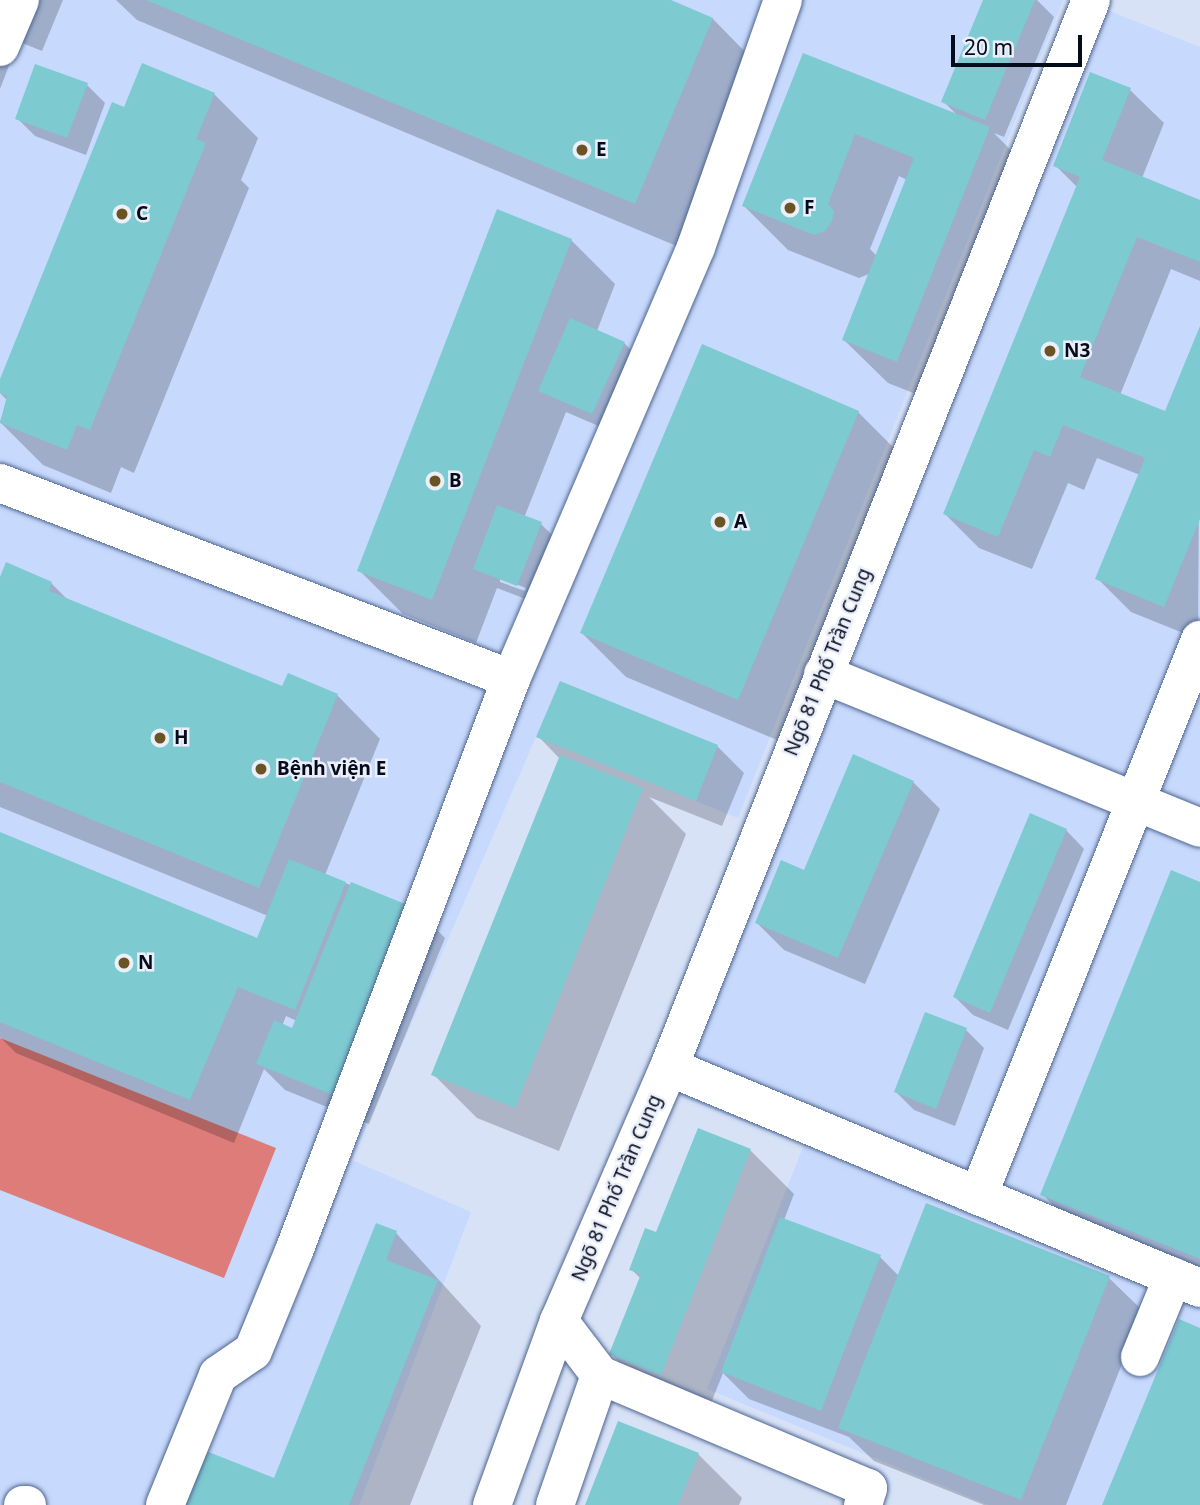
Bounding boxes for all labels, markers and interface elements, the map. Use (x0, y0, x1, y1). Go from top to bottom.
scale bar (955, 21, 1086, 65)
text: 20 m (964, 33, 1013, 61)
place label: E (596, 139, 607, 161)
marker: E (574, 142, 590, 158)
place label: F (804, 197, 814, 219)
marker: F (782, 200, 798, 216)
place label: C (136, 203, 148, 225)
marker: C (114, 206, 130, 222)
place label: N3 (1064, 340, 1090, 362)
marker: N3 (1042, 343, 1058, 359)
place label: B (449, 470, 462, 492)
marker: B (427, 473, 443, 489)
place label: A (734, 511, 747, 533)
marker: A (712, 514, 728, 530)
street label: Ngõ 81 Phố Trần Cung (780, 565, 876, 759)
place label: H (174, 727, 189, 749)
marker: H (152, 730, 168, 746)
place label: Bệnh viện E (277, 758, 386, 780)
marker: Bệnh viện E (251, 759, 271, 779)
place label: N (138, 952, 153, 974)
marker: N (116, 955, 132, 971)
street label: Ngõ 81 Phố Trần Cung (567, 1091, 667, 1285)

